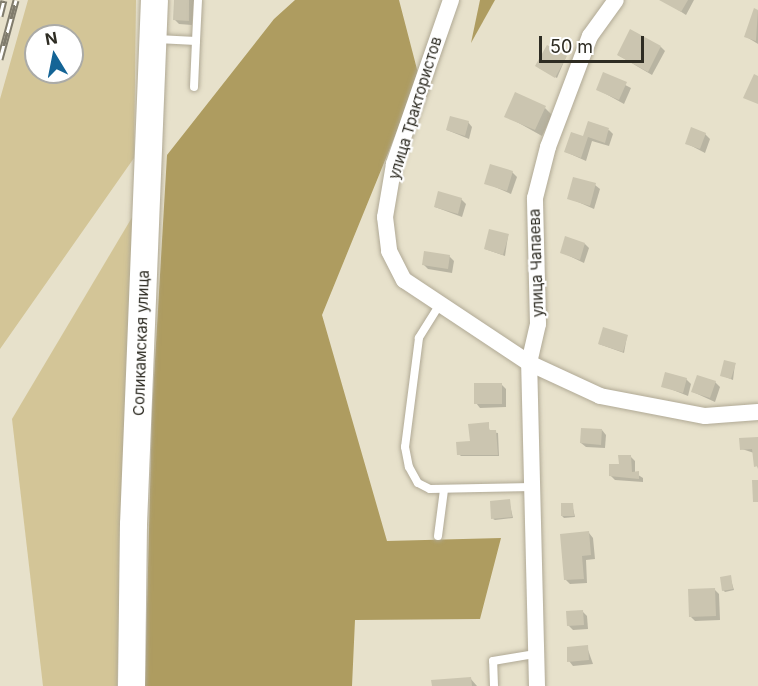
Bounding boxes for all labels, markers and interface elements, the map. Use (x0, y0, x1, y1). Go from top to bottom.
north arrow (24, 24, 84, 84)
scale bar (542, 24, 647, 62)
text: N (43, 27, 59, 49)
street label: улица Трактористов (385, 35, 445, 181)
text: 50 m (550, 36, 593, 57)
street label: улица Чапаева (525, 208, 547, 318)
street label: Соликамская улица (129, 270, 153, 416)

